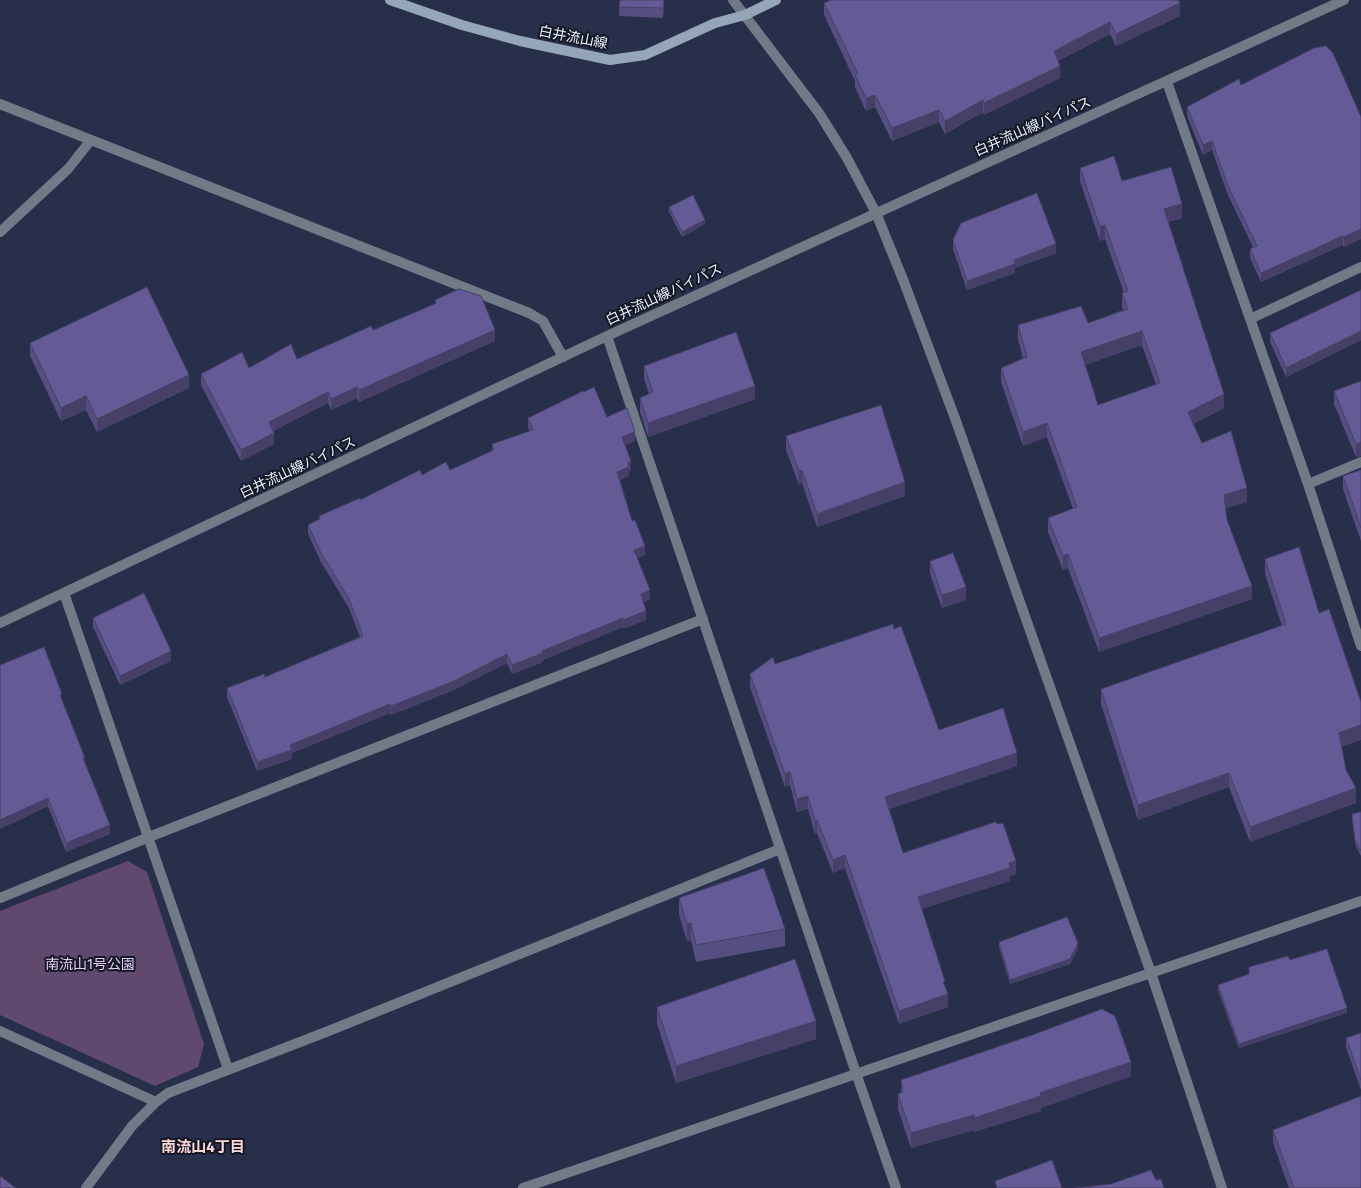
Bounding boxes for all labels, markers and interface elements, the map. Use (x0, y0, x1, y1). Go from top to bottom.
street label: 白井流山線 (537, 23, 609, 53)
street label: 白井流山線バイパス (972, 94, 1094, 160)
street label: 白井流山線バイパス (603, 261, 725, 329)
street label: 白井流山線バイパス (237, 434, 359, 502)
park label: 南流山1号公園 (45, 957, 135, 973)
district label: 南流山4丁目 (161, 1139, 245, 1157)

